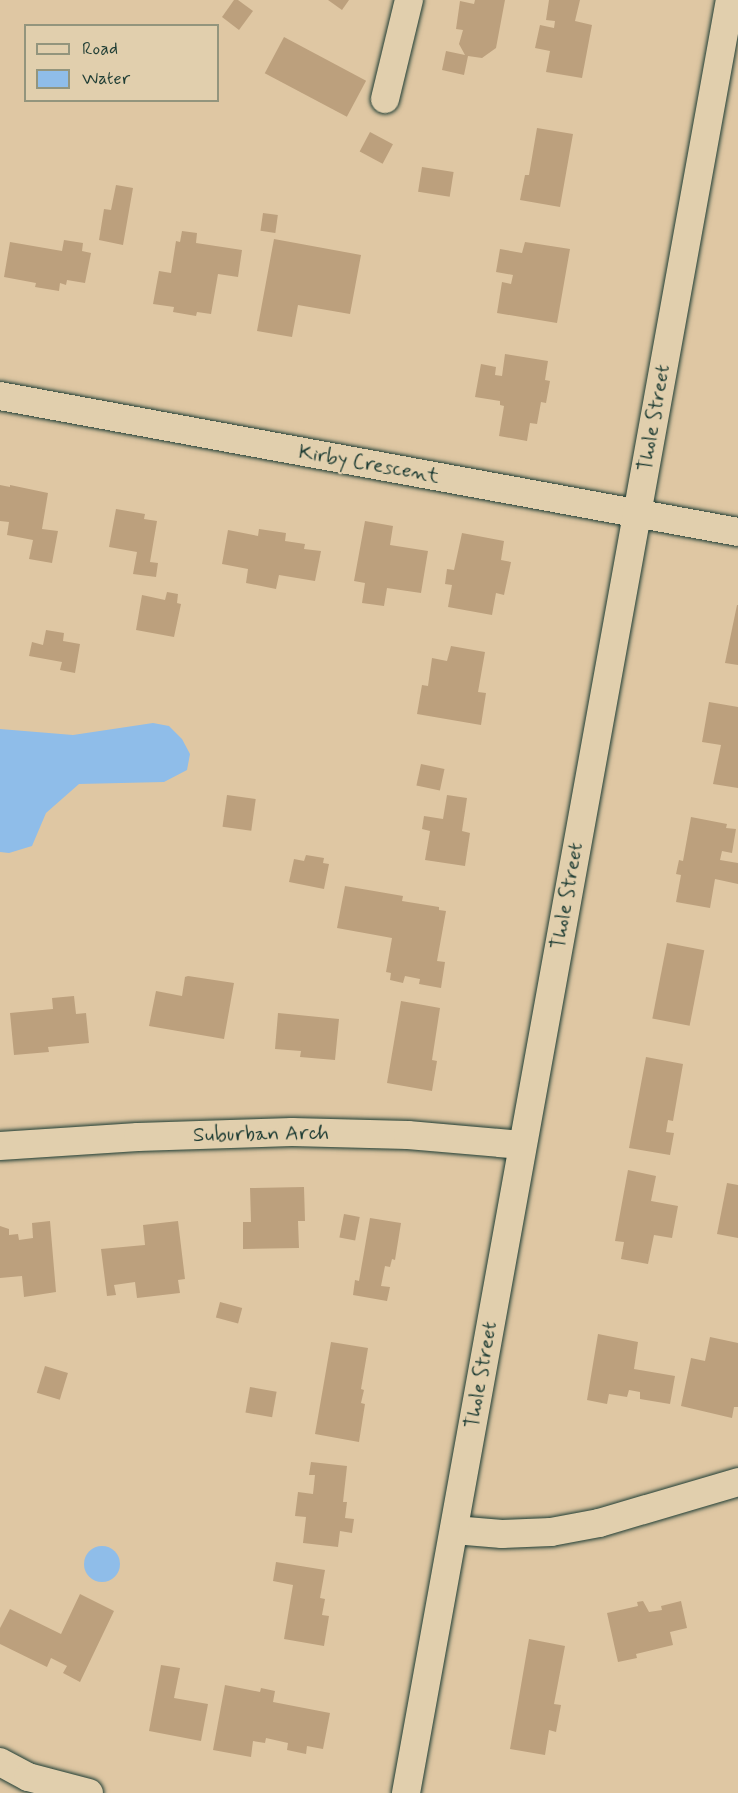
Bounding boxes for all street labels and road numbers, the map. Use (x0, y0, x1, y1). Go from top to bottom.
street label: Thole Street (632, 361, 676, 475)
street label: Kirby Crescent (300, 440, 438, 488)
street label: Thole Street (545, 839, 589, 953)
street label: Suburban Arch (193, 1120, 329, 1148)
street label: Thole Street (459, 1318, 503, 1432)

